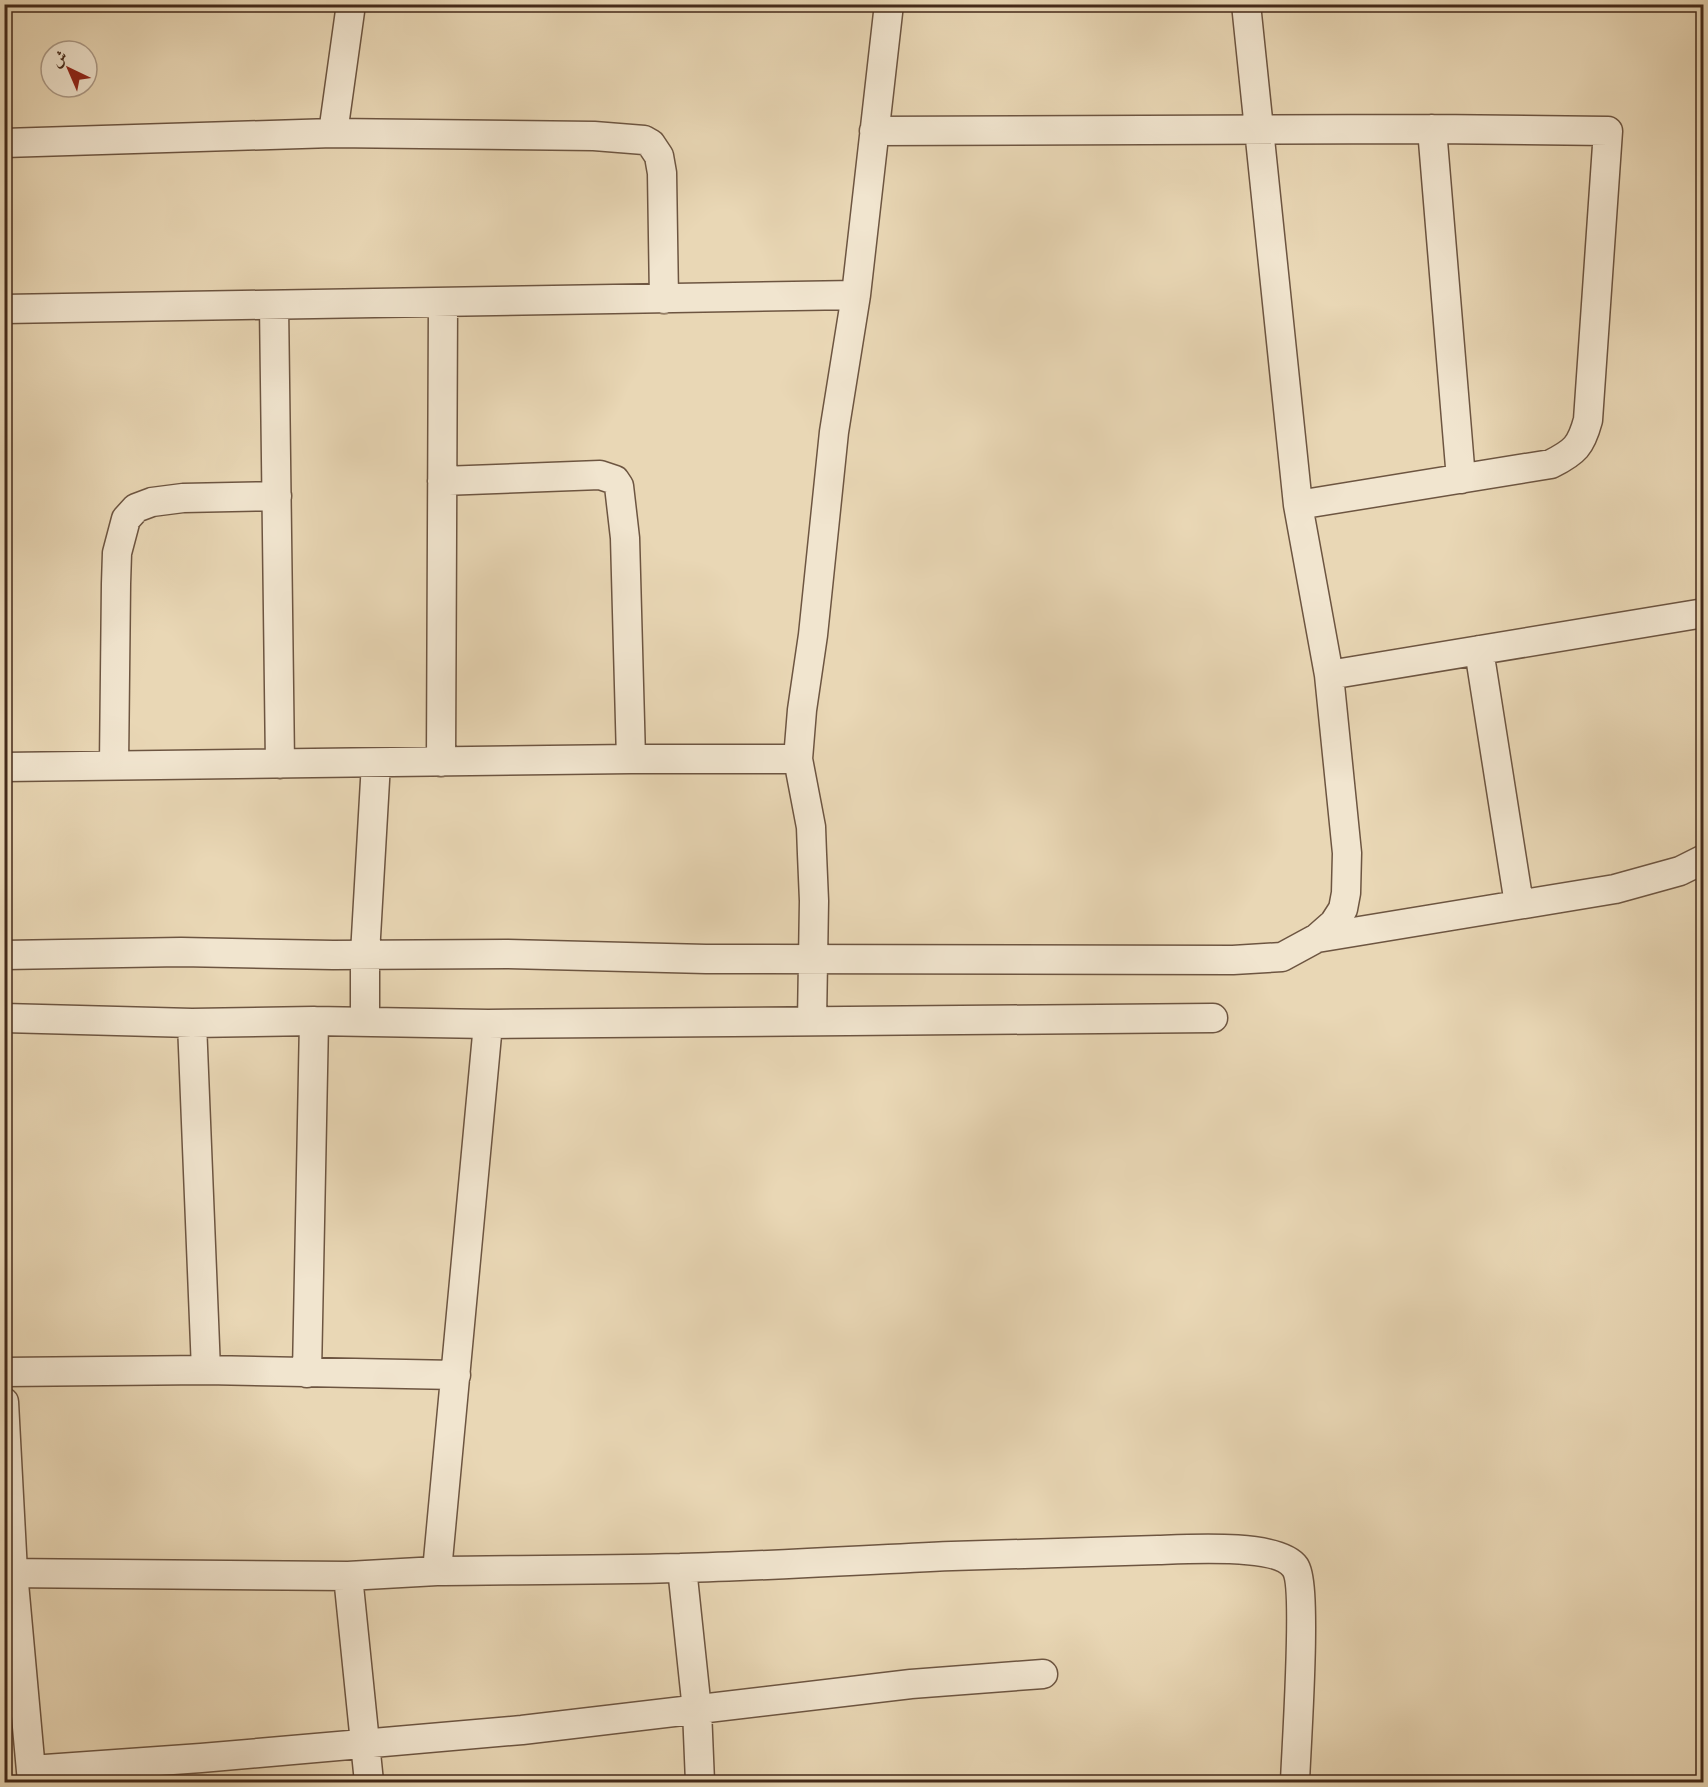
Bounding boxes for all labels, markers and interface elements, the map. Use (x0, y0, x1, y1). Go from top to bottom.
north arrow (39, 39, 99, 99)
text: ش (49, 48, 71, 71)

